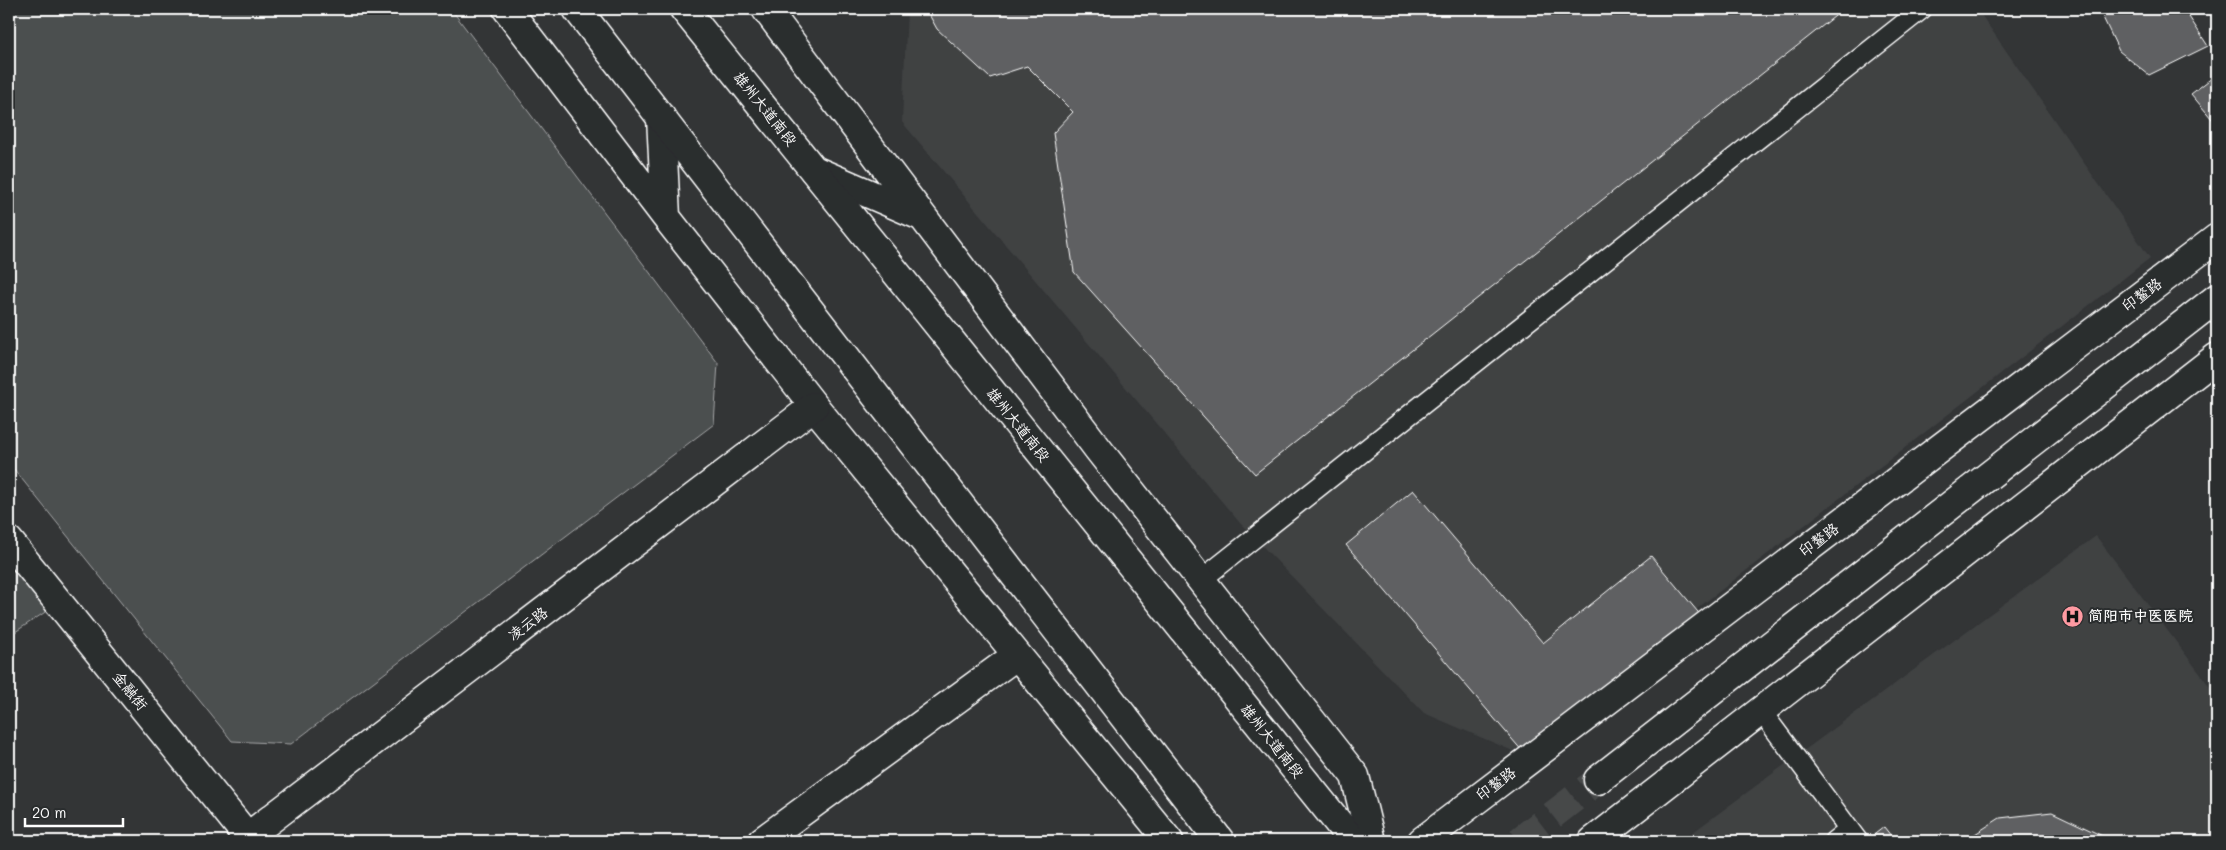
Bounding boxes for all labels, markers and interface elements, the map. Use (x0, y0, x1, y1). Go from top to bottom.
street label: 雄州大道南段 (730, 67, 802, 150)
street label: 印鳌路 (2117, 273, 2165, 316)
street label: 雄州大道南段 (983, 383, 1055, 466)
street label: 印鳌路 (1794, 518, 1842, 561)
street label: 凌云路 (503, 602, 551, 645)
hospital icon: 简阳市中医医院 (2060, 604, 2084, 628)
place label: 简阳市中医医院 (2088, 605, 2193, 625)
street label: 金融街 (109, 667, 153, 714)
street label: 雄州大道南段 (1237, 699, 1309, 782)
street label: 印鳌路 (1471, 762, 1519, 805)
scale bar (25, 795, 122, 827)
text: 20 m (32, 802, 66, 822)

